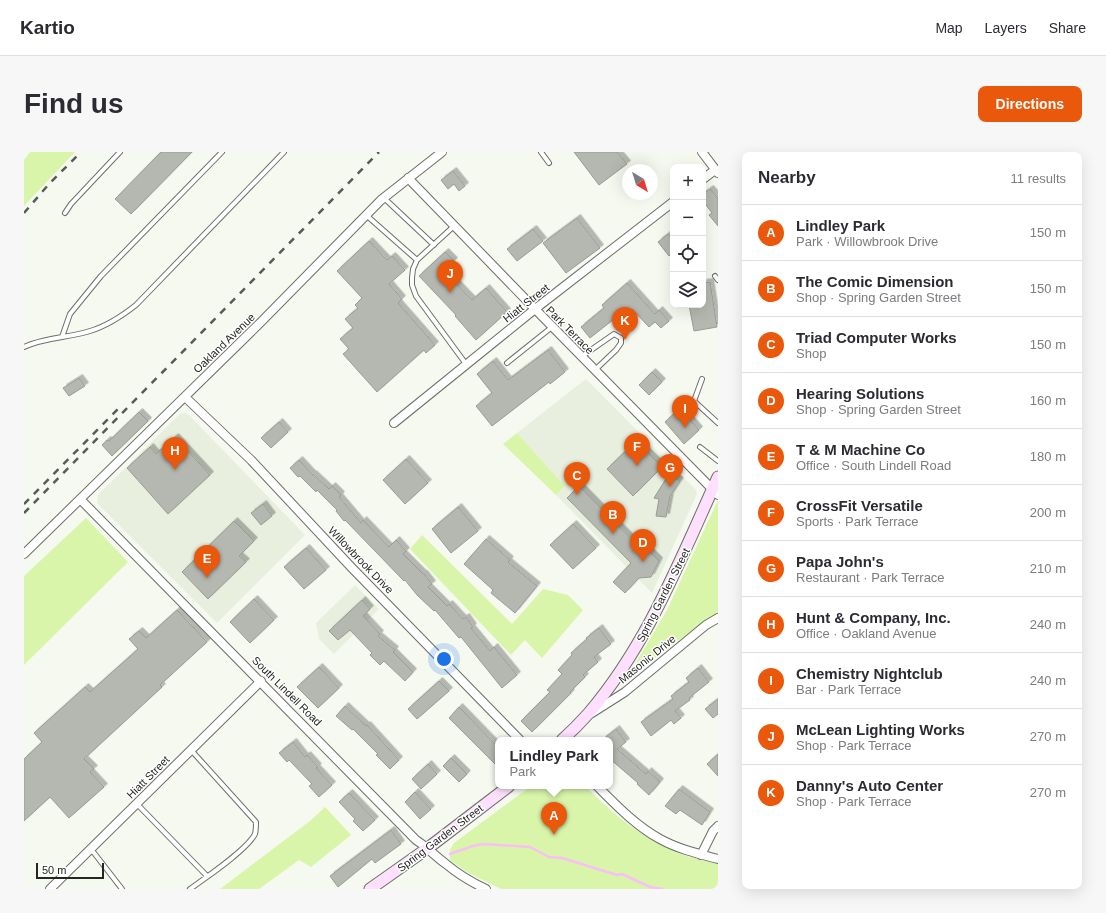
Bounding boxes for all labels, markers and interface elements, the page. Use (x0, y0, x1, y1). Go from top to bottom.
text: Kartio (20, 17, 75, 38)
text: Map (935, 20, 963, 36)
text: Layers (985, 20, 1027, 36)
text: Share (1049, 20, 1086, 36)
button: Directions (978, 86, 1082, 122)
text: Find us (24, 88, 124, 119)
north arrow (622, 164, 658, 200)
map controls (670, 164, 706, 308)
button: + (670, 164, 706, 200)
text: Nearby (758, 168, 816, 187)
text: 11 results (1011, 171, 1066, 186)
button: − (670, 200, 706, 236)
text: Lindley Park (796, 217, 885, 234)
text: A (766, 225, 776, 240)
text: 150 m (1030, 225, 1066, 240)
text: Park · Willowbrook Drive (796, 234, 938, 249)
button: locate (670, 236, 706, 272)
pin: J (437, 260, 463, 293)
button: layers (670, 272, 706, 308)
text: The Comic Dimension (796, 273, 954, 290)
street label: Hiatt Street (501, 281, 551, 325)
text: B (766, 281, 776, 296)
text: 150 m (1030, 281, 1066, 296)
text: Shop · Spring Garden Street (796, 290, 961, 305)
street label: Park Terrace (544, 304, 596, 356)
pin: K (612, 307, 638, 340)
street label: Oakland Avenue (191, 311, 257, 375)
text: Triad Computer Works (796, 329, 957, 346)
text: C (766, 337, 776, 352)
text: 150 m (1030, 337, 1066, 352)
text: Shop (796, 346, 826, 361)
text: Hearing Solutions (796, 385, 924, 402)
text: D (766, 393, 776, 408)
text: 160 m (1030, 393, 1066, 408)
pin: I (672, 395, 698, 428)
text: Shop · Spring Garden Street (796, 402, 961, 417)
pin: F (624, 433, 650, 466)
pin: H (162, 437, 188, 470)
text: T & M Machine Co (796, 441, 925, 458)
text: E (767, 449, 775, 464)
text: 180 m (1030, 449, 1066, 464)
pin: G (657, 454, 683, 487)
text: Office · South Lindell Road (796, 458, 951, 473)
pin: C (564, 462, 590, 495)
text: CrossFit Versatile (796, 497, 923, 514)
pin: B (600, 501, 626, 534)
text: F (767, 505, 775, 520)
text: 200 m (1030, 505, 1066, 520)
text: Sports · Park Terrace (796, 514, 919, 529)
street label: Willowbrook Drive (326, 524, 396, 596)
pin: D (630, 529, 656, 562)
pin: E (194, 545, 220, 578)
street label: Spring Garden Street (634, 546, 692, 644)
text: Papa John's (796, 553, 884, 570)
text: G (766, 561, 776, 576)
text: 210 m (1030, 561, 1066, 576)
text: Restaurant · Park Terrace (796, 570, 945, 585)
text: Hunt & Company, Inc. (796, 609, 951, 626)
text: H (766, 617, 776, 632)
text: 240 m (1030, 617, 1066, 632)
text: Office · Oakland Avenue (796, 626, 936, 641)
street label: Masonic Drive (616, 632, 678, 686)
your location (434, 649, 454, 669)
street label: South Lindell Road (250, 654, 324, 728)
text: Chemistry Nightclub (796, 665, 943, 682)
text: I (769, 673, 773, 688)
text: 240 m (1030, 673, 1066, 688)
text: Bar · Park Terrace (796, 682, 901, 697)
text: McLean Lighting Works (796, 721, 965, 738)
text: J (767, 729, 775, 744)
text: 270 m (1030, 729, 1066, 744)
popup (495, 737, 613, 789)
text: Shop · Park Terrace (796, 738, 911, 753)
text: Lindley Park (509, 747, 599, 764)
street label: Hiatt Street (124, 753, 172, 801)
text: Park (509, 764, 536, 779)
text: Danny's Auto Center (796, 777, 943, 794)
text: K (766, 785, 776, 800)
text: 270 m (1030, 785, 1066, 800)
text: Shop · Park Terrace (796, 794, 911, 809)
street label: Spring Garden Street (395, 802, 485, 874)
pin: A (541, 802, 567, 835)
scale bar (36, 861, 104, 880)
text: 50 m (42, 864, 66, 876)

